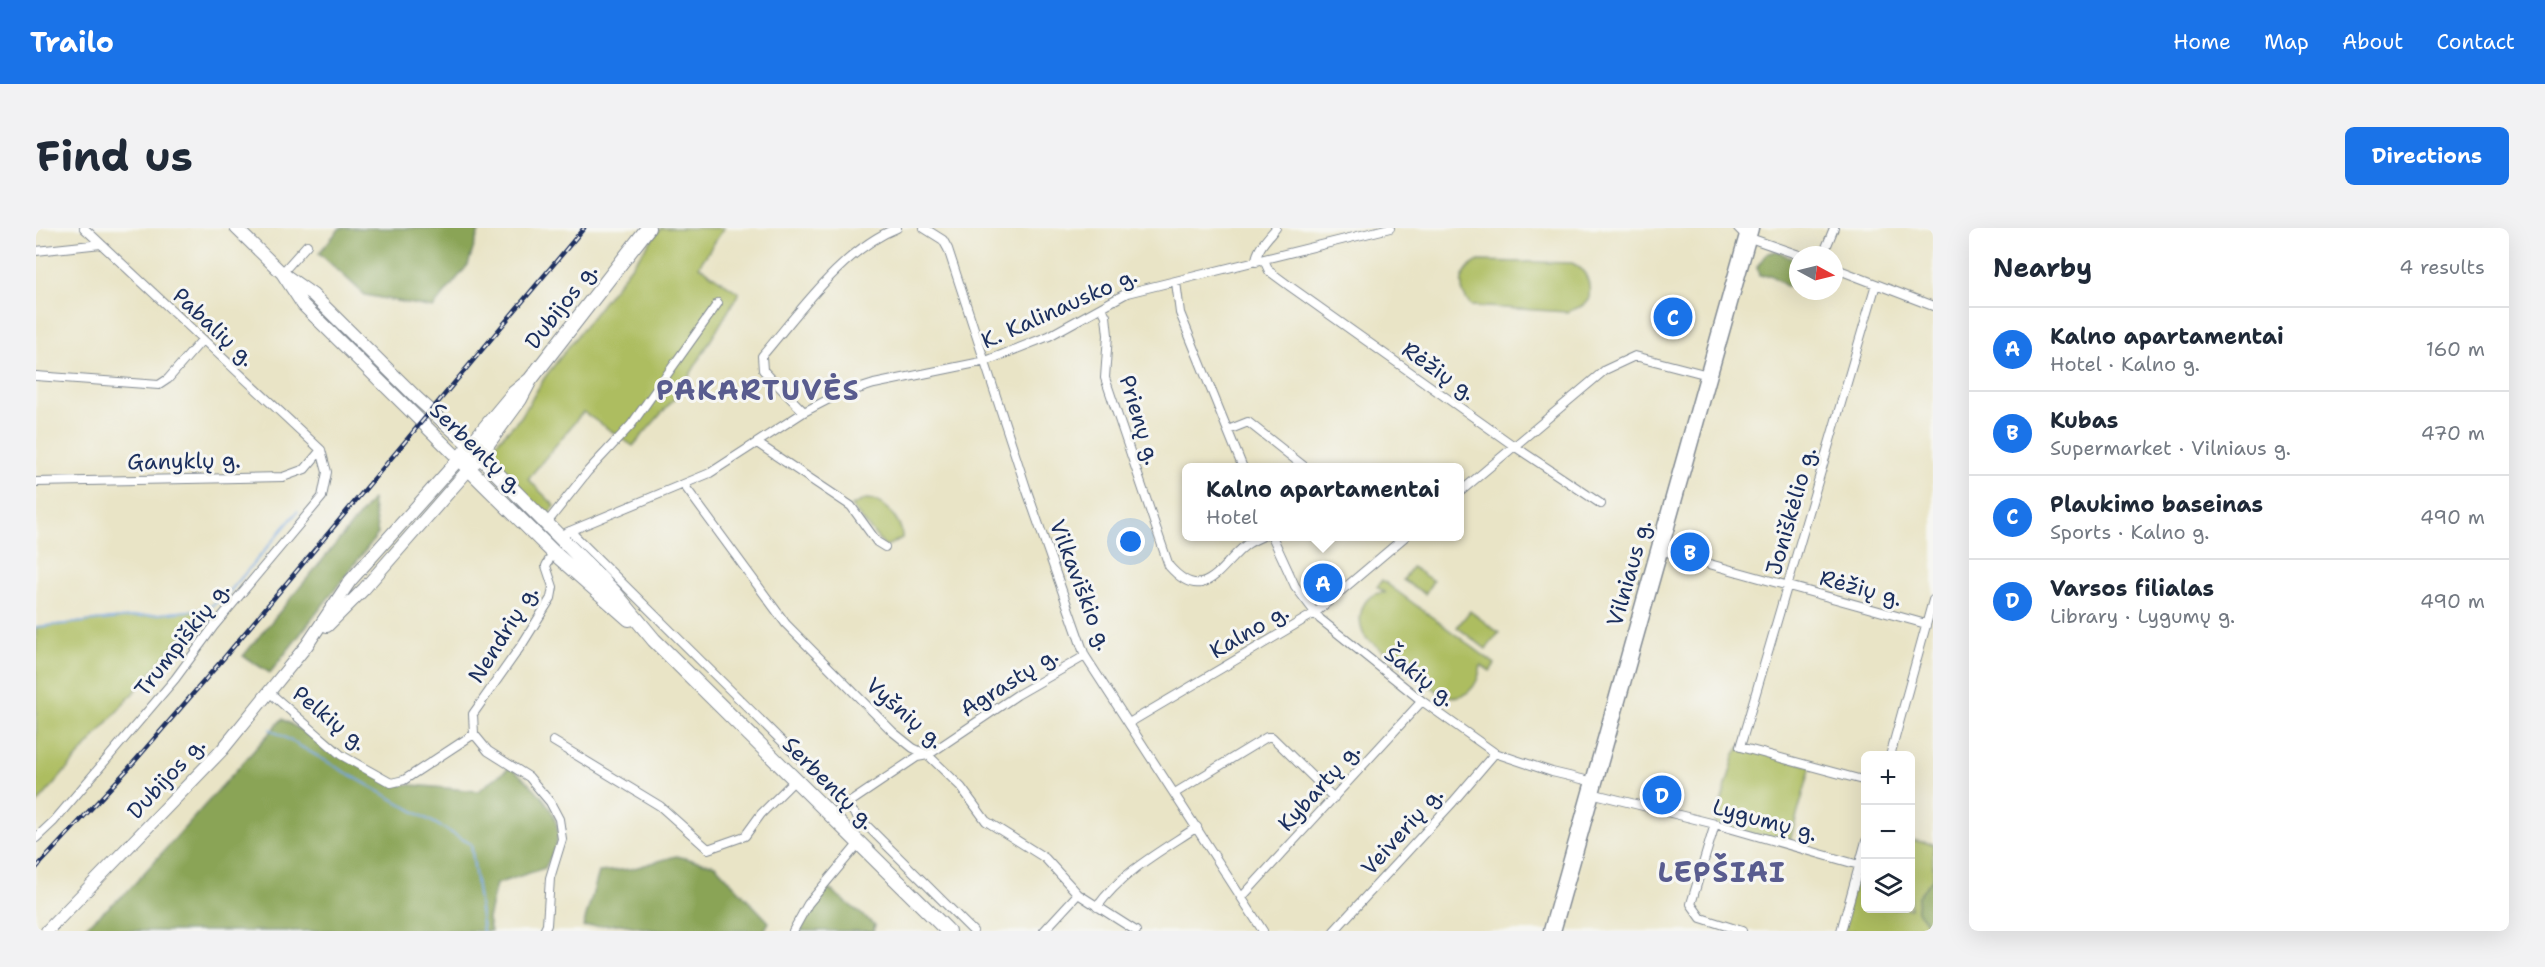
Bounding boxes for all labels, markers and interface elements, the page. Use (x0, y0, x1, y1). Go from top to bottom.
text: Trailo (30, 23, 114, 61)
text: Home (2173, 28, 2231, 56)
text: Map (2264, 28, 2309, 56)
text: About (2342, 28, 2403, 56)
text: Contact (2436, 28, 2515, 56)
button: Directions (2345, 127, 2509, 185)
text: Find us (36, 128, 193, 184)
north arrow (1789, 246, 1843, 300)
text: Nearby (1993, 250, 2092, 285)
text: 4 results (2399, 254, 2485, 280)
street label: Dubijos g. (518, 257, 604, 355)
street label: K. Kalinausko g. (977, 261, 1141, 355)
street label: Pabalių g. (166, 281, 262, 373)
pin: C (1654, 294, 1692, 340)
text: Kalno apartamentai (2050, 322, 2284, 351)
street label: Rėžių g. (1396, 335, 1482, 407)
text: A (2005, 336, 2020, 362)
text: 160 m (2426, 336, 2485, 362)
text: Hotel · Kalno g. (2050, 351, 2200, 377)
district label: PAKARTUVĖS (656, 371, 860, 409)
street label: Prienų g. (1113, 372, 1167, 468)
street label: Serbentų g. (424, 396, 530, 500)
text: Kubas (2050, 406, 2118, 435)
text: B (2006, 420, 2019, 446)
text: 470 m (2421, 420, 2485, 446)
text: Supermarket · Vilniaus g. (2050, 435, 2291, 461)
street label: Joniškėlio g. (1759, 444, 1823, 578)
street label: Ganyklų g. (127, 446, 241, 476)
popup (1182, 463, 1464, 541)
text: Kalno apartamentai (1206, 475, 1440, 504)
text: Plaukimo baseinas (2050, 490, 2263, 519)
text: Hotel (1206, 504, 1258, 530)
text: C (2006, 504, 2019, 530)
text: 490 m (2420, 504, 2485, 530)
street label: Vilkaviškio g. (1043, 515, 1119, 655)
street label: Vilniaus g. (1600, 516, 1658, 630)
text: Sports · Kalno g. (2050, 519, 2209, 545)
your location (1116, 527, 1145, 556)
pin: B (1670, 530, 1710, 574)
pin: A (1304, 560, 1342, 606)
street label: Rėžių g. (1817, 563, 1905, 613)
text: Varsos filialas (2050, 574, 2214, 603)
street label: Trumpiškių g. (128, 575, 236, 703)
street label: Nendrių g. (461, 579, 545, 689)
text: D (2005, 588, 2020, 614)
text: 490 m (2420, 588, 2485, 614)
street label: Kalno g. (1204, 597, 1294, 665)
text: Library · Lygumų g. (2050, 603, 2235, 629)
street label: Šakių g. (1378, 639, 1462, 713)
street label: Agrastų g. (955, 640, 1063, 724)
street label: Vyšnių g. (860, 671, 950, 755)
street label: Pelkių g. (287, 679, 373, 757)
street label: Serbentų g. (776, 730, 882, 836)
street label: Dubijos g. (121, 731, 211, 825)
street label: Kybartų g. (1271, 737, 1367, 837)
map controls (1861, 751, 1915, 913)
button: + (1861, 751, 1915, 805)
pin: D (1642, 772, 1682, 818)
street label: Veiverių g. (1355, 781, 1449, 881)
street label: Lygumų g. (1709, 792, 1821, 848)
button: − (1861, 805, 1915, 859)
district label: LEPŠIAI (1658, 853, 1786, 891)
button: layers (1861, 859, 1915, 913)

